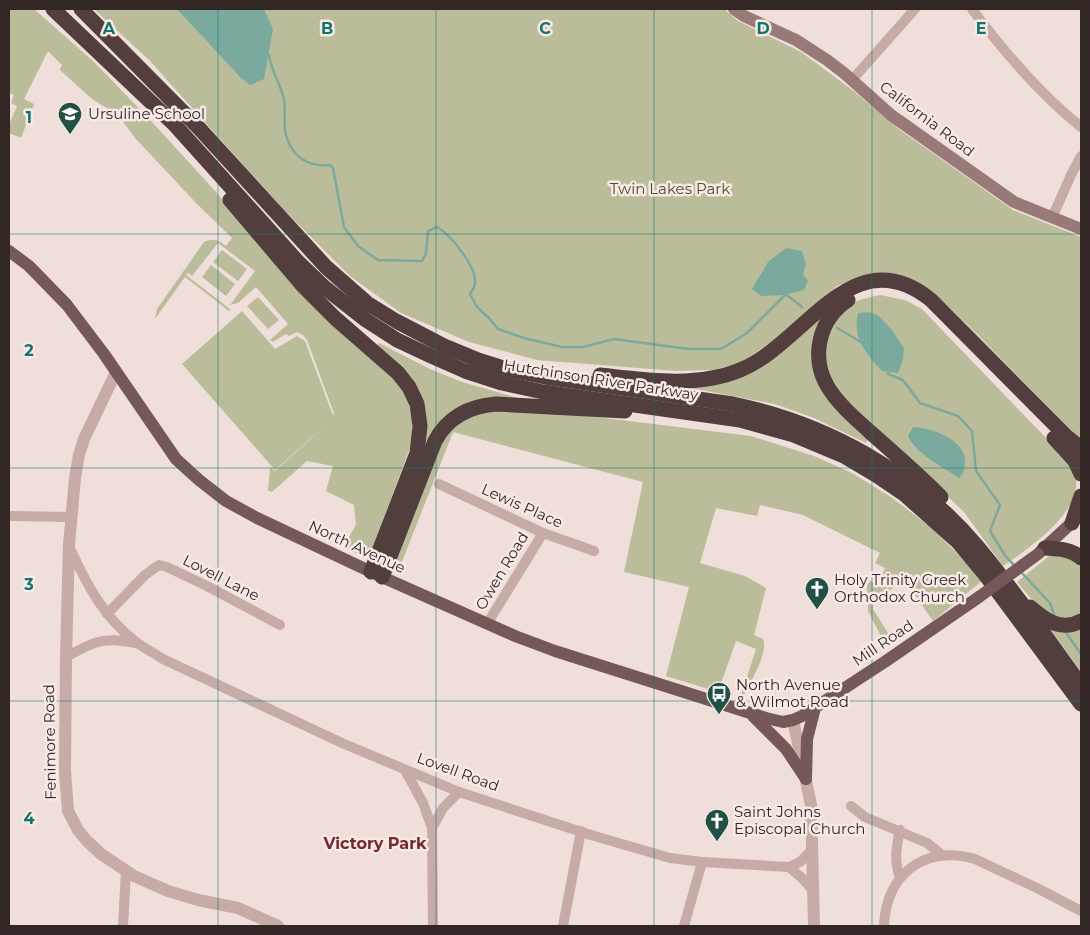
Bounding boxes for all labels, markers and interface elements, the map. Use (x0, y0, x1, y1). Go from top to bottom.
text: A (102, 19, 116, 38)
text: B (321, 19, 333, 38)
text: C (539, 19, 551, 38)
text: D (756, 19, 770, 38)
text: E (976, 19, 986, 38)
street label: California Road (876, 77, 978, 160)
school or university icon: Ursuline School (57, 101, 83, 135)
place label: Ursuline School (88, 104, 205, 123)
text: 1 (26, 108, 32, 127)
park label: Twin Lakes Park (610, 179, 730, 198)
text: 2 (24, 341, 34, 360)
street label: Hutchinson River Parkway (502, 355, 701, 404)
street label: Lewis Place (479, 479, 566, 532)
street label: North Avenue (306, 516, 409, 577)
street label: Owen Road (471, 528, 532, 613)
street label: Lovell Lane (180, 550, 263, 605)
place label: Holy Trinity Greek Orthodox Church (834, 570, 966, 606)
text: 3 (23, 575, 34, 594)
church icon: Holy Trinity Greek Orthodox Church (804, 576, 830, 610)
street label: Mill Road (849, 615, 917, 670)
place label: North Avenue & Wilmot Road (736, 675, 849, 711)
bus stop icon: North Avenue & Wilmot Road (706, 681, 732, 715)
street label: Fenimore Road (39, 684, 60, 800)
street label: Lovell Road (414, 748, 502, 795)
place label: Saint Johns Episcopal Church (734, 802, 865, 838)
church icon: Saint Johns Episcopal Church (704, 808, 730, 842)
text: 4 (23, 809, 35, 828)
district label: Victory Park (322, 834, 427, 853)

